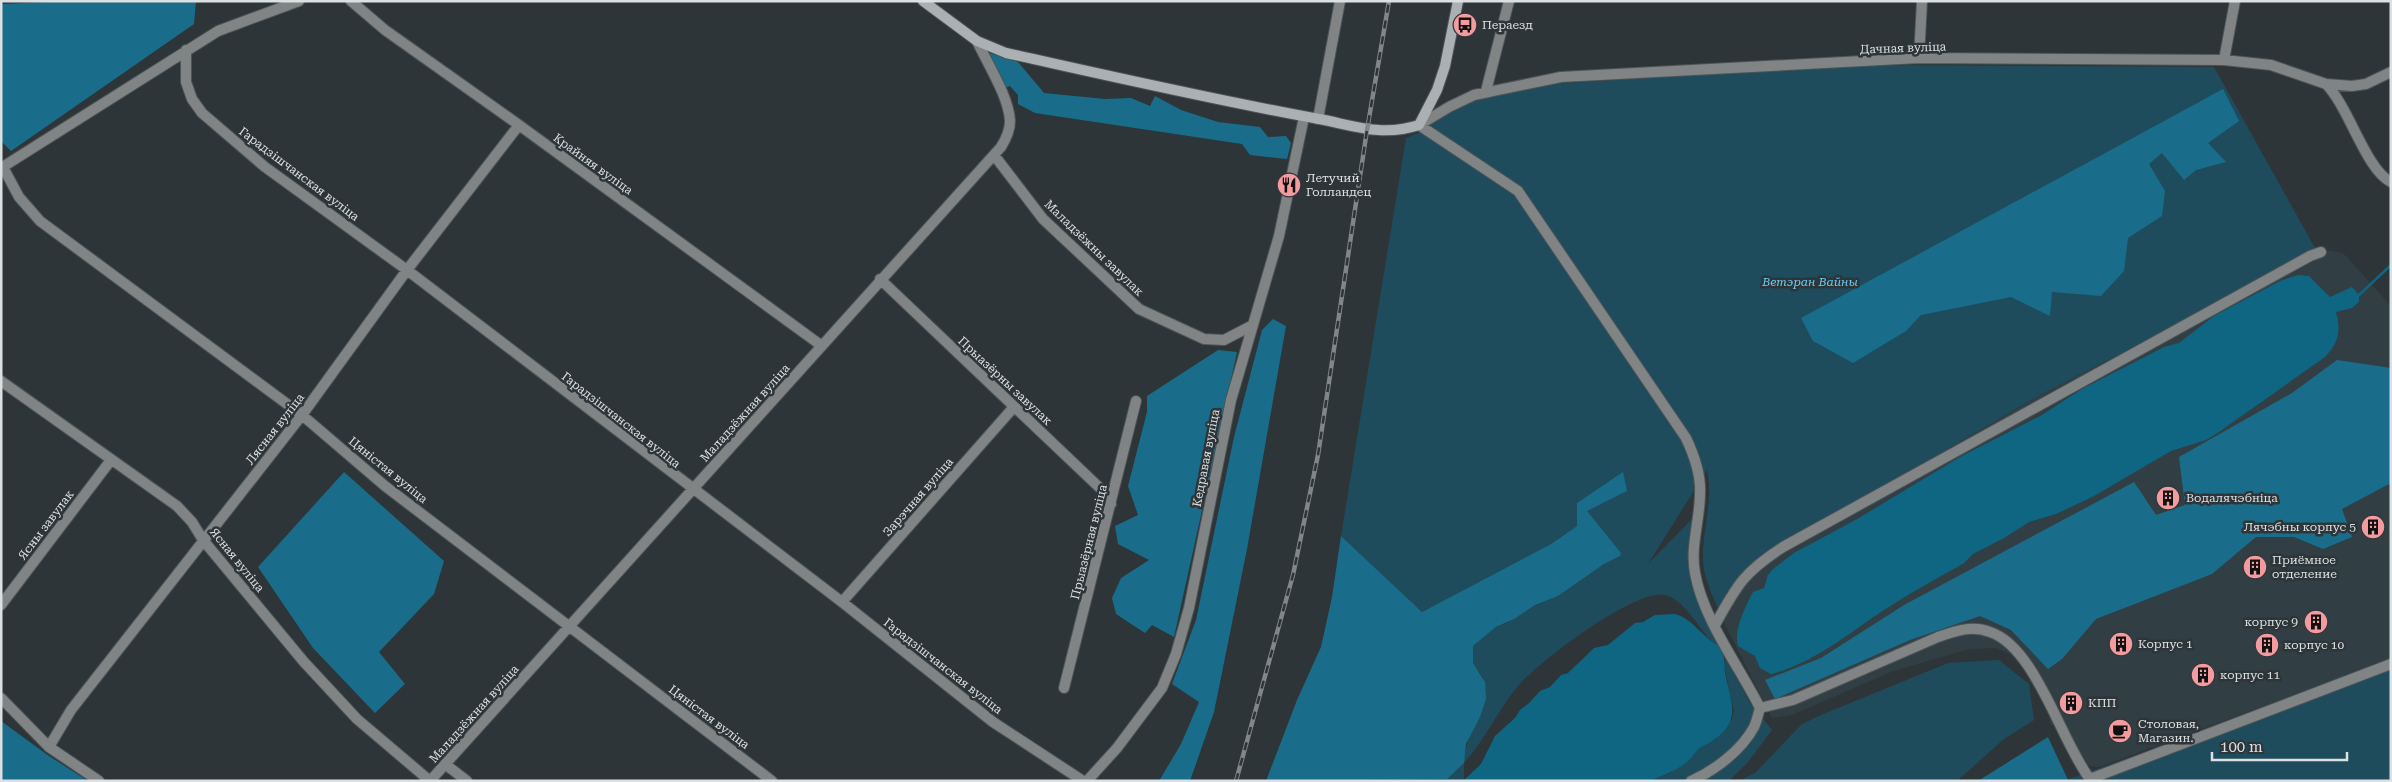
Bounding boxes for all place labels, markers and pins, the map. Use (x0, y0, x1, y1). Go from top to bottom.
bus stop icon: Пераезд (1452, 12, 1478, 38)
place label: Пераезд (1482, 18, 1533, 32)
place label: Летучий Голландец (1306, 171, 1371, 199)
restaurant icon: Летучий Голландец (1276, 172, 1302, 198)
building icon: Водалячэбніца (2155, 485, 2181, 511)
place label: Водалячэбніца (2186, 491, 2278, 505)
building icon: Лячэбны корпус 5 (2360, 514, 2386, 540)
place label: Лячэбны корпус 5 (2244, 520, 2356, 534)
place label: Приёмное отделение (2272, 553, 2337, 581)
building icon: Приёмное отделение (2242, 554, 2268, 580)
building icon: корпус 9 (2303, 609, 2329, 635)
place label: корпус 9 (2245, 615, 2298, 629)
building icon: Корпус 1 (2108, 631, 2134, 657)
building icon: корпус 10 (2254, 632, 2280, 658)
place label: Корпус 1 (2138, 637, 2193, 651)
place label: корпус 10 (2284, 638, 2344, 652)
building icon: корпус 11 (2190, 662, 2216, 688)
place label: корпус 11 (2220, 668, 2280, 682)
building icon: КПП (2058, 690, 2084, 716)
place label: КПП (2088, 696, 2117, 710)
place label: Столовая, Магазин. (2138, 717, 2199, 745)
cafe icon: Столовая, Магазин. (2107, 718, 2133, 744)

